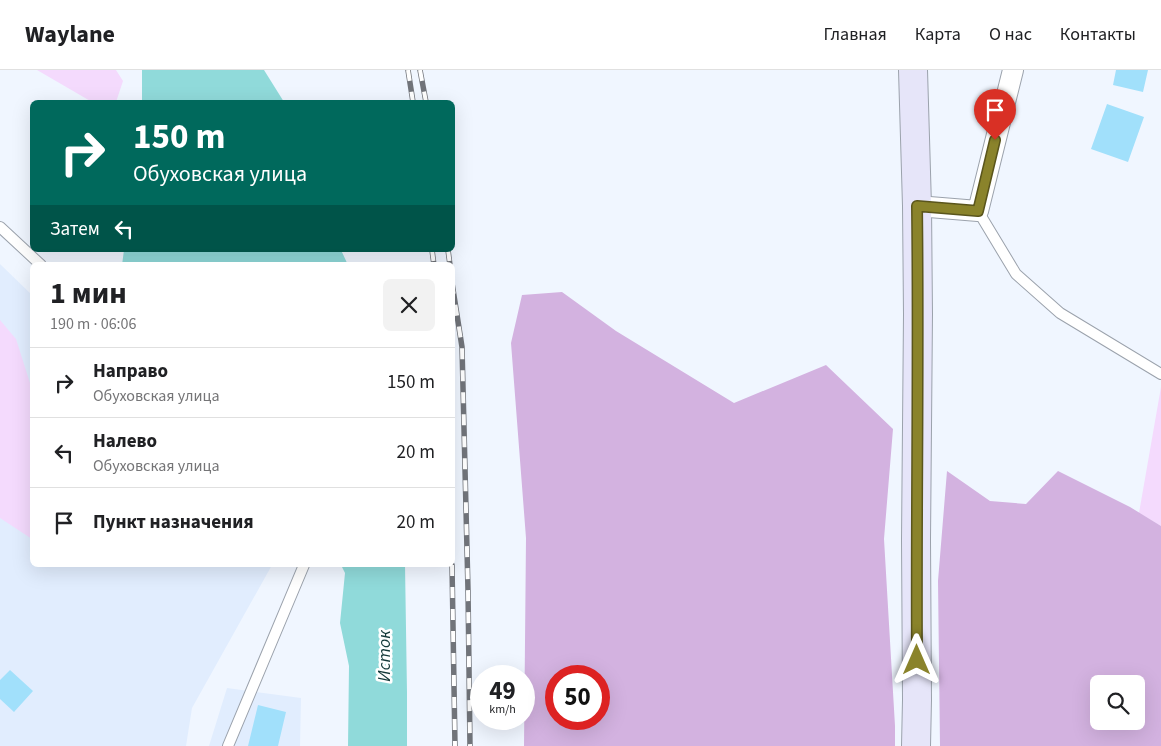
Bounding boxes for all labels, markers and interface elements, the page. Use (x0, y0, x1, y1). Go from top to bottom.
text: Waylane (25, 17, 115, 52)
text: Главная (824, 22, 887, 47)
text: Карта (915, 22, 961, 47)
text: О нас (989, 22, 1032, 47)
text: Контакты (1060, 22, 1136, 47)
pin (974, 89, 1016, 140)
icon: arrive (981, 96, 1009, 124)
text: 150 m (133, 112, 225, 162)
icon: right (50, 120, 115, 185)
text: Обуховская улица (133, 158, 307, 190)
icon: left (110, 215, 138, 243)
text: Затем (50, 216, 100, 243)
text: 1 мин (50, 272, 127, 315)
button: close (383, 279, 435, 331)
text: 190 m · 06:06 (50, 313, 137, 335)
text: Направо (93, 358, 168, 385)
icon: right (50, 369, 78, 397)
text: 150 m (387, 369, 435, 396)
text: Обуховская улица (93, 385, 220, 407)
text: Налево (93, 428, 157, 455)
icon: left (50, 439, 78, 467)
text: 20 m (397, 439, 435, 466)
text: Обуховская улица (93, 455, 220, 477)
icon: arrive (50, 509, 78, 537)
text: Пункт назначения (93, 509, 254, 536)
text: 20 m (397, 509, 435, 536)
water label: Исток (372, 630, 397, 682)
position arrow (890, 633, 942, 685)
speed limit sign: 50 (545, 665, 610, 730)
text: 49 (489, 673, 516, 709)
map controls (1090, 675, 1145, 730)
button: search (1090, 675, 1145, 730)
text: km/h (489, 701, 516, 718)

